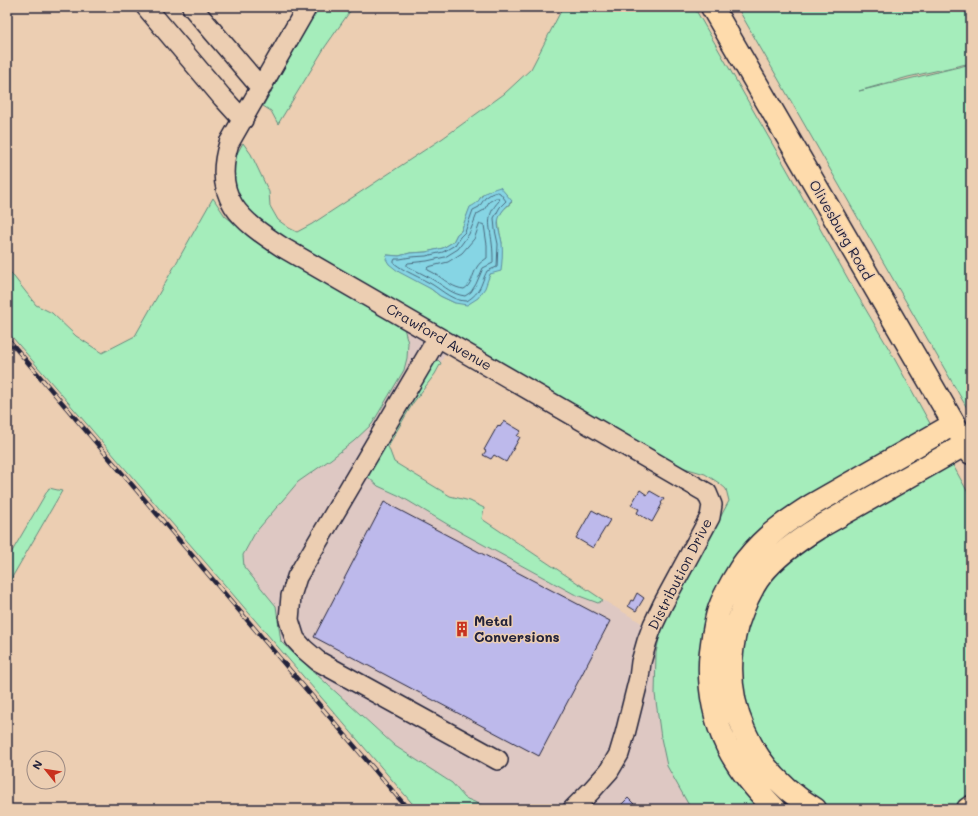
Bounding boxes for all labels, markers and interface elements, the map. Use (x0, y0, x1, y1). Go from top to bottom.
street label: Olivesburg Road (805, 176, 878, 283)
street label: Crawford Avenue (383, 299, 496, 375)
street label: Distribution Drive (643, 515, 716, 633)
place label: Metal Conversions (474, 611, 560, 646)
building icon: Metal Conversions (453, 620, 471, 638)
north arrow (26, 750, 66, 790)
text: N (28, 757, 45, 772)

